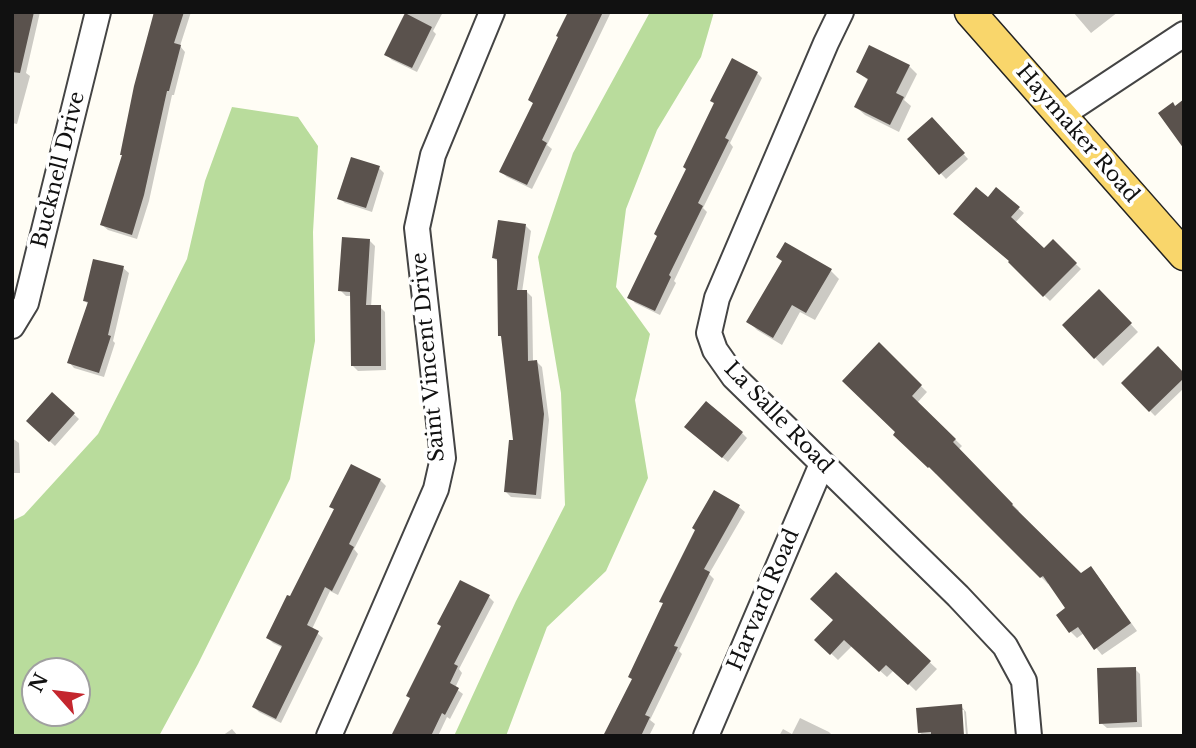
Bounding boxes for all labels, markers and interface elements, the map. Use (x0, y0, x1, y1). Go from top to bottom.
street label: Haymaker Road (1010, 60, 1144, 208)
street label: Bucknell Drive (27, 89, 91, 251)
street label: Saint Vincent Drive (407, 251, 451, 463)
street label: La Salle Road (718, 357, 838, 479)
street label: Harvard Road (723, 525, 805, 675)
north arrow (21, 657, 91, 727)
text: N (24, 670, 53, 696)

